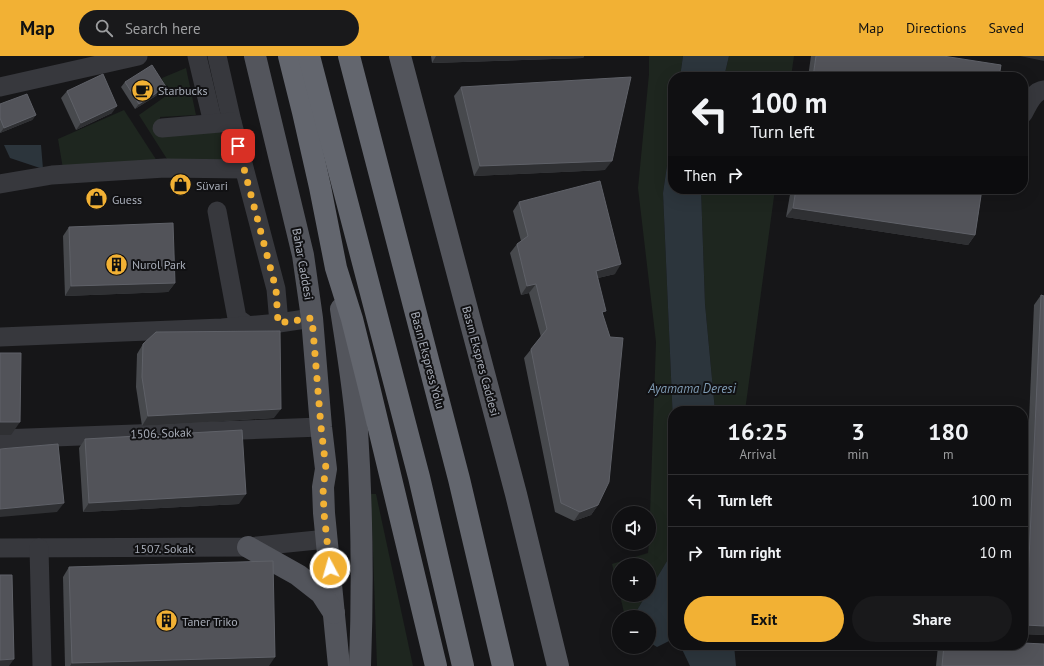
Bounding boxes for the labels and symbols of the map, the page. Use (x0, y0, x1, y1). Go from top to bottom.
cafe icon: Starbucks (129, 77, 155, 103)
place label: Starbucks (158, 83, 208, 98)
pin (221, 129, 255, 163)
shop icon: Süvari (168, 172, 194, 198)
place label: Süvari (196, 178, 228, 193)
shop icon: Guess (83, 186, 109, 212)
place label: Guess (112, 192, 142, 207)
street label: Bahar Caddesi (289, 227, 317, 301)
building icon: Nurol Park (103, 251, 129, 277)
place label: Nurol Park (132, 257, 186, 272)
street label: Basın Ekspres Caddesi (459, 304, 503, 418)
street label: Basın Ekspress Yolu (408, 310, 448, 410)
water label: Ayamama Deresi (647, 380, 736, 397)
street label: 1506. Sokak (130, 424, 192, 442)
street label: 1507. Sokak (134, 541, 194, 556)
position arrow (309, 547, 351, 589)
building icon: Taner Triko (153, 608, 179, 634)
place label: Taner Triko (182, 614, 238, 629)

